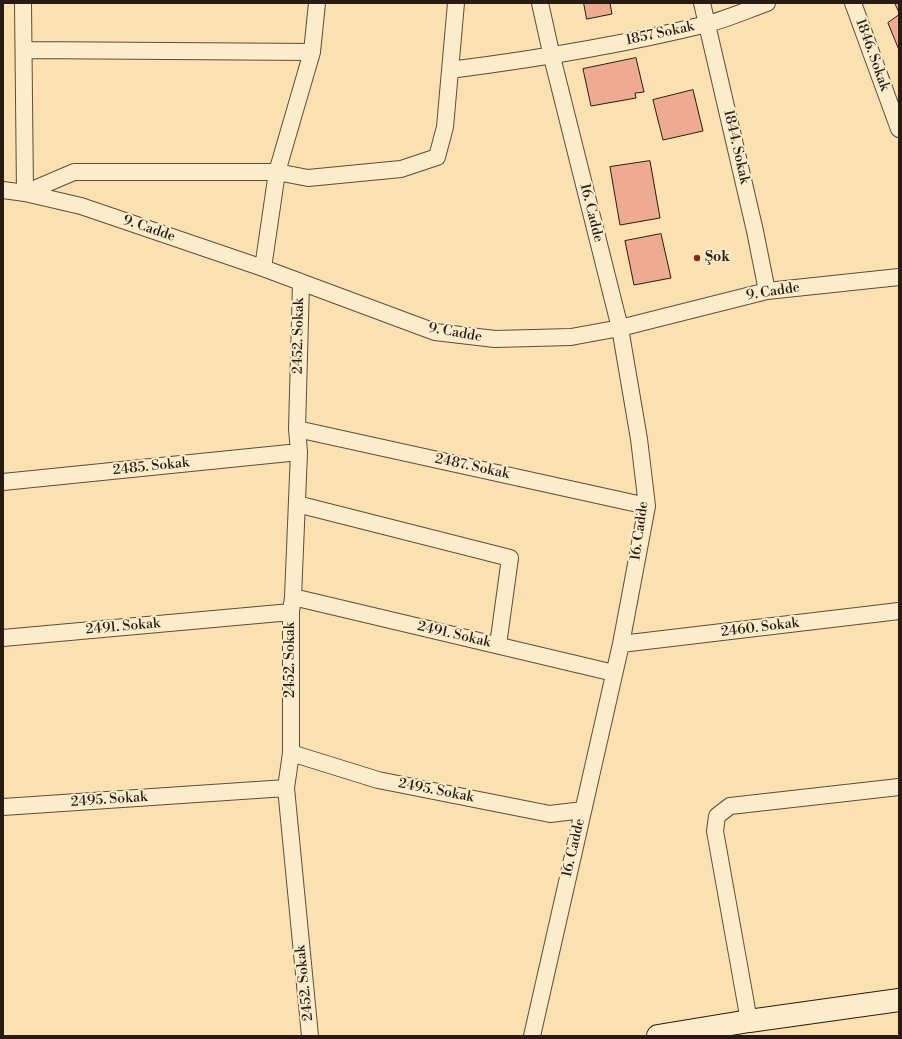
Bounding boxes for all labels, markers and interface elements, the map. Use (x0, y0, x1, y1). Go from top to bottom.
street label: 1846. Sokak (851, 17, 893, 93)
street label: 1857 Sokak (624, 19, 696, 49)
street label: 1844. Sokak (719, 108, 753, 186)
street label: 16. Cadde (576, 182, 606, 244)
street label: 9. Cadde (121, 212, 177, 246)
place label: Şok (705, 250, 730, 266)
marker: Şok (692, 253, 702, 263)
street label: 9. Cadde (745, 279, 801, 305)
street label: 2452. Sokak (290, 298, 308, 374)
street label: 9. Cadde (427, 320, 483, 346)
street label: 2487. Sokak (433, 451, 511, 483)
street label: 2485. Sokak (112, 455, 190, 479)
street label: 16. Cadde (628, 500, 652, 562)
street label: 2491. Sokak (85, 615, 161, 639)
street label: 2460. Sokak (720, 615, 800, 641)
street label: 2491. Sokak (416, 618, 492, 652)
street label: 2452. Sokak (283, 622, 299, 698)
street label: 2495. Sokak (397, 775, 475, 807)
street label: 2495. Sokak (70, 789, 148, 811)
street label: 16. Cadde (559, 817, 589, 879)
street label: 2452. Sokak (293, 944, 317, 1022)

